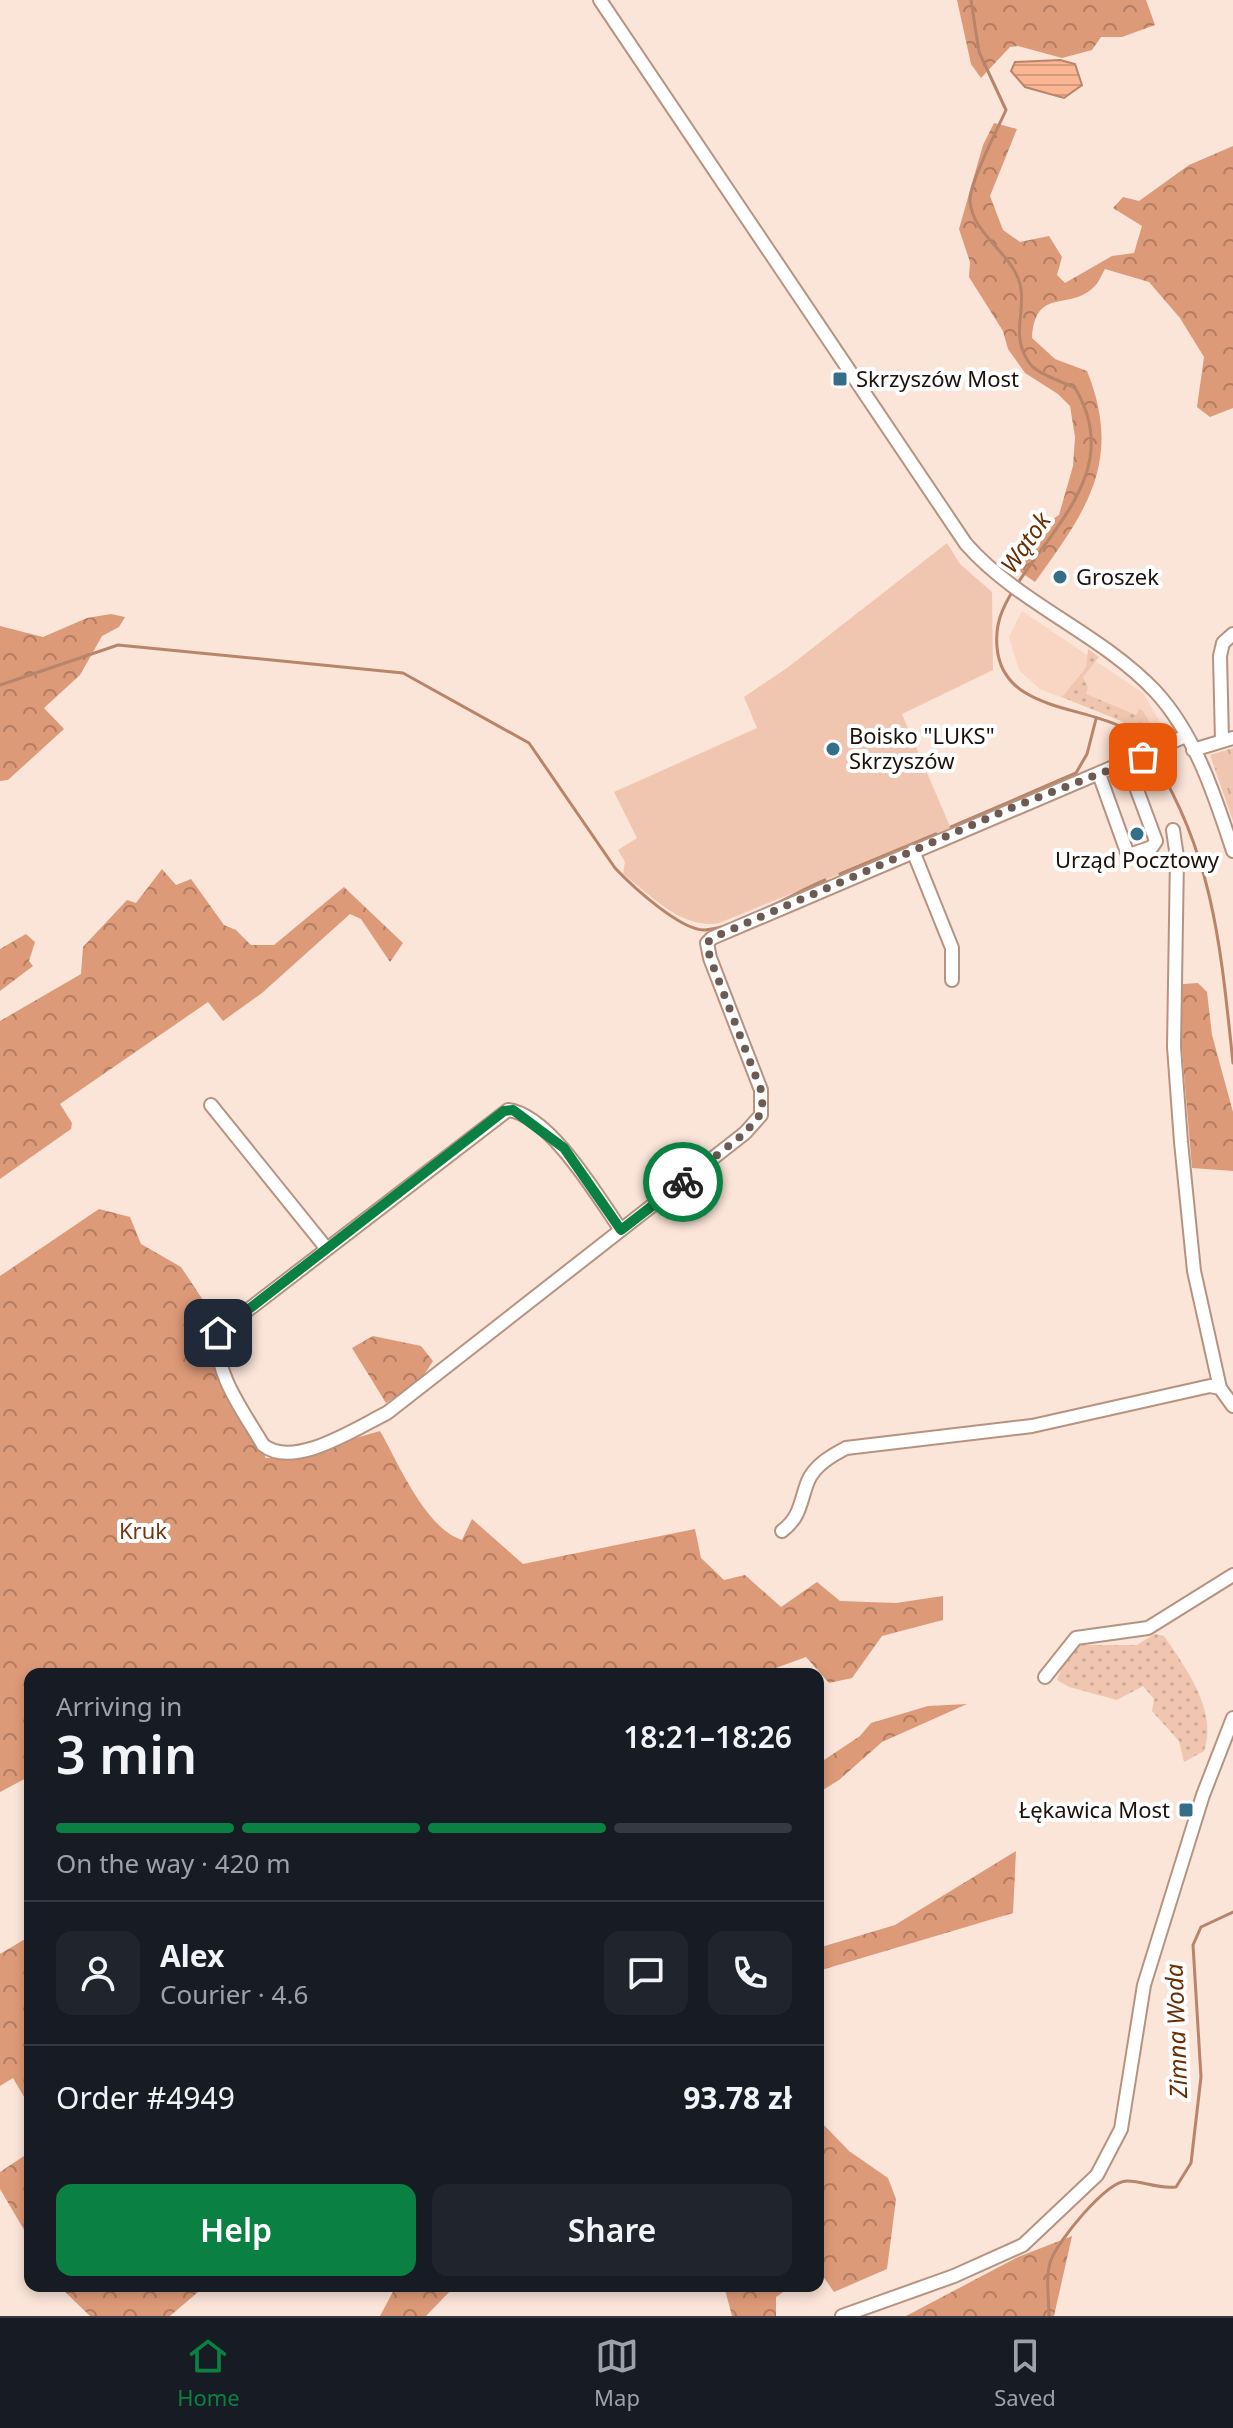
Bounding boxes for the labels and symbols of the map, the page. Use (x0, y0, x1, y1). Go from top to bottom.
place label: Skrzyszów Most (856, 363, 1019, 393)
marker: Skrzyszów Most (831, 370, 849, 388)
water label: Wątok (992, 504, 1058, 579)
place label: Groszek (1076, 561, 1159, 591)
marker: Groszek (1051, 568, 1069, 586)
place label: Boisko "LUKS" Skrzyszów (849, 720, 995, 775)
pin (1109, 723, 1177, 791)
marker: Boisko "LUKS" Skrzyszów (824, 740, 842, 758)
marker: Urząd Pocztowy (1128, 825, 1146, 843)
place label: Urząd Pocztowy (1055, 844, 1220, 874)
courier (643, 1142, 723, 1222)
pin (184, 1299, 252, 1367)
park label: Kruk (119, 1515, 167, 1545)
place label: Łękawica Most (1019, 1794, 1170, 1824)
marker: Łękawica Most (1177, 1801, 1195, 1819)
water label: Zimna Woda (1157, 1963, 1194, 2100)

